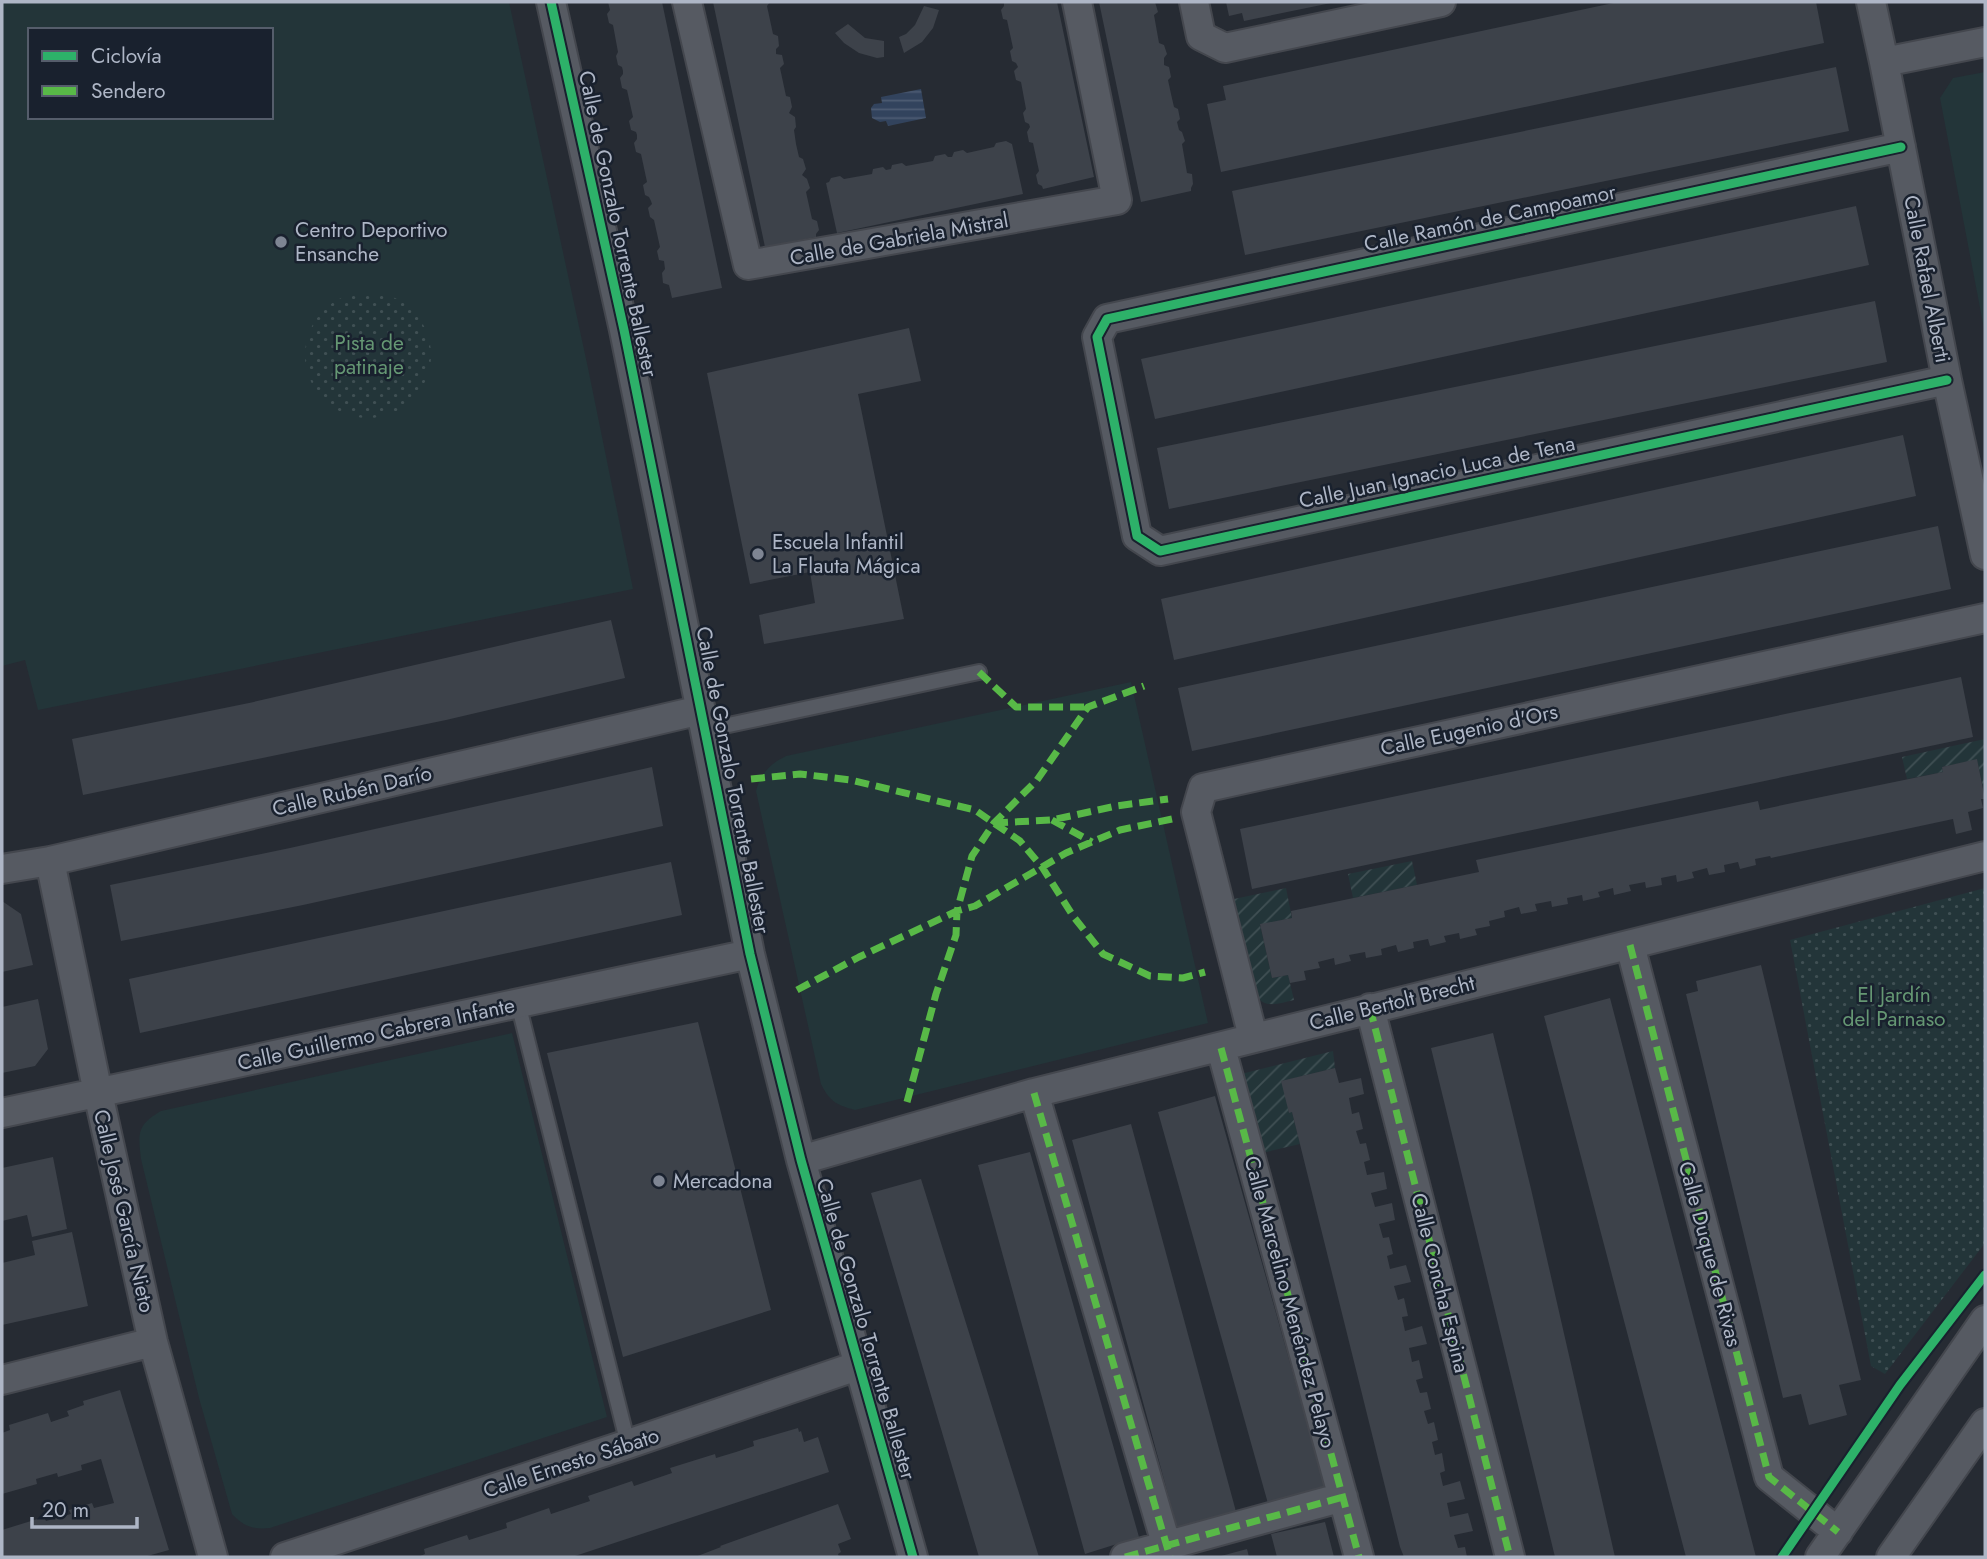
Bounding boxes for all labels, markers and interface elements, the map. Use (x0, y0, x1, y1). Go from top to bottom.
legend (28, 28, 273, 119)
text: Ciclovía (91, 41, 162, 71)
street label: Calle de Gonzalo Torrente Ballester (571, 68, 665, 381)
text: Sendero (91, 76, 166, 106)
street label: Calle Ramón de Campoamor (1361, 176, 1619, 259)
street label: Calle Rafael Alberti (1896, 193, 1958, 365)
street label: Calle de Gabriela Mistral (787, 205, 1011, 273)
place label: Centro Deportivo Ensanche (295, 215, 448, 269)
marker: Centro Deportivo Ensanche (273, 234, 289, 250)
park label: Pista de patinaje (334, 328, 404, 382)
street label: Calle Juan Ignacio Luca de Tena (1296, 428, 1578, 516)
place label: Escuela Infantil La Flauta Mágica (772, 527, 921, 581)
marker: Escuela Infantil La Flauta Mágica (750, 546, 766, 562)
street label: Calle de Gonzalo Torrente Ballester (688, 624, 778, 937)
street label: Calle Eugenio d'Ors (1378, 697, 1560, 763)
street label: Calle Rubén Darío (269, 758, 435, 824)
street label: Calle Bertolt Brecht (1306, 968, 1478, 1038)
park label: El Jardín del Parnaso (1842, 980, 1946, 1034)
street label: Calle Guillermo Cabrera Infante (235, 990, 518, 1078)
street label: Calle José García Nieto (86, 1106, 162, 1316)
street label: Calle Marcelino Menéndez Pelayo (1237, 1153, 1343, 1451)
street label: Calle Duque de Rivas (1671, 1158, 1749, 1350)
place label: Mercadona (673, 1166, 772, 1196)
marker: Mercadona (651, 1173, 667, 1189)
street label: Calle de Gonzalo Torrente Ballester (809, 1175, 924, 1484)
street label: Calle Concha Espina (1403, 1190, 1477, 1376)
street label: Calle Ernesto Sábato (479, 1420, 663, 1506)
scale bar (32, 1486, 136, 1530)
text: 20 m (42, 1495, 89, 1525)

